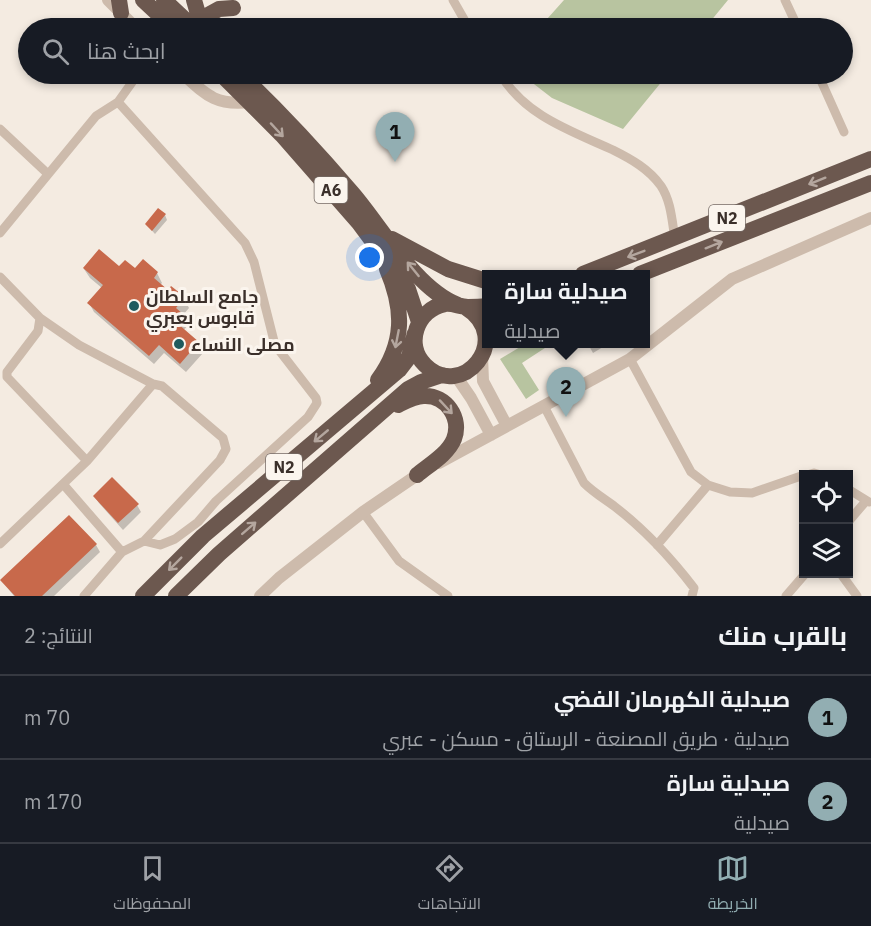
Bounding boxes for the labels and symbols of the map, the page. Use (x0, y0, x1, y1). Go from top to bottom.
pin: 1 (376, 112, 414, 162)
one-way arrow (270, 122, 284, 137)
road number: A6 (314, 177, 348, 203)
one-way arrow (808, 177, 827, 188)
road number: N2 (709, 205, 745, 231)
one-way arrow (704, 239, 723, 250)
your location (355, 243, 384, 272)
one-way arrow (627, 249, 646, 260)
one-way arrow (406, 262, 419, 278)
place label: جامع السلطان قابوس بعبري (146, 285, 258, 332)
marker: جامع السلطان قابوس بعبري (127, 299, 141, 313)
one-way arrow (391, 329, 402, 348)
place label: مصلى النساء (191, 333, 295, 356)
marker: مصلى النساء (172, 337, 186, 351)
pin: 2 (546, 368, 586, 417)
one-way arrow (439, 399, 453, 414)
one-way arrow (314, 429, 329, 443)
road number: N2 (266, 454, 302, 480)
one-way arrow (241, 521, 257, 535)
one-way arrow (167, 557, 182, 572)

